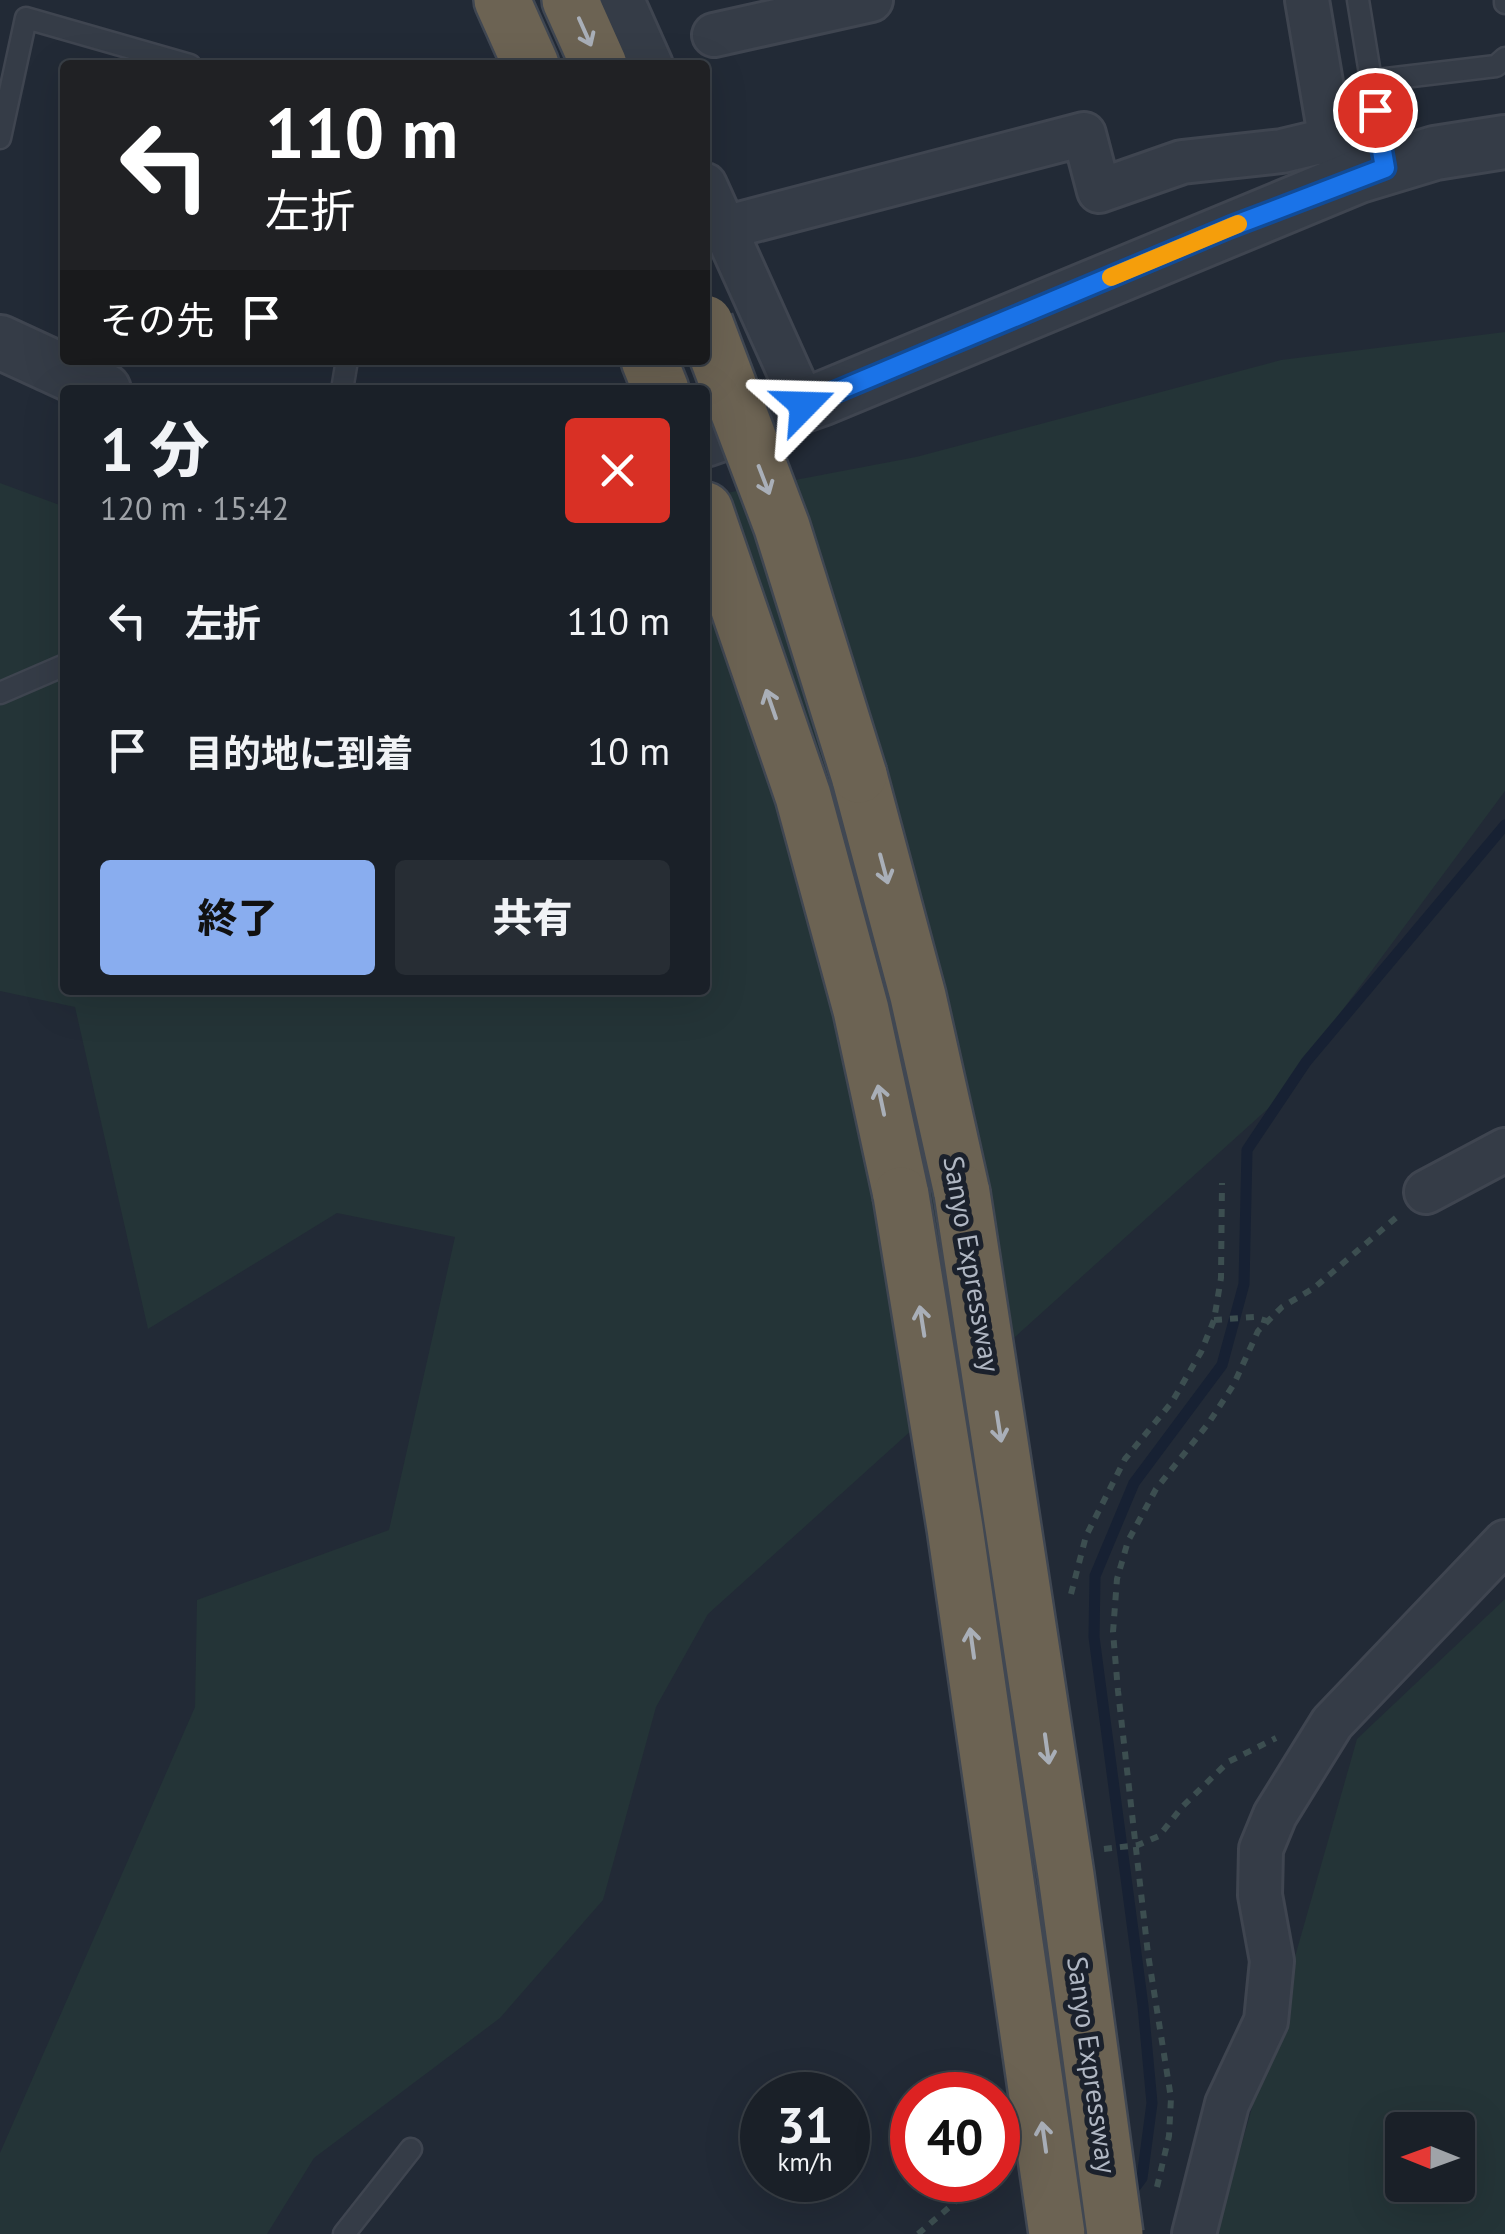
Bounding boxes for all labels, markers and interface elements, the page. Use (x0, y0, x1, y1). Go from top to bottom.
one-way arrow (577, 16, 595, 47)
pin (1333, 68, 1418, 153)
icon: arrive (1348, 83, 1403, 138)
text: 110 m (265, 87, 458, 177)
icon: left (100, 100, 230, 230)
text: 左折 (265, 181, 355, 239)
icon: arrive (234, 290, 289, 345)
text: その先 (100, 295, 214, 344)
position arrow (752, 353, 856, 457)
text: 1 分 (100, 410, 209, 488)
button: close (565, 418, 670, 523)
one-way arrow (756, 463, 774, 494)
text: 120 m · 15:42 (100, 487, 289, 529)
icon: left (100, 593, 155, 648)
text: 110 m (567, 596, 670, 645)
text: 左折 (185, 598, 261, 647)
one-way arrow (761, 688, 779, 720)
icon: arrive (100, 723, 155, 778)
text: 10 m (588, 726, 670, 775)
text: 目的地に到着 (185, 728, 413, 777)
one-way arrow (875, 853, 894, 884)
button: 終了 (100, 860, 375, 975)
button: 共有 (395, 860, 670, 975)
one-way arrow (870, 1084, 889, 1116)
street label: Sanyo Expressway (935, 1153, 1010, 1375)
one-way arrow (912, 1306, 931, 1338)
one-way arrow (991, 1411, 1009, 1443)
one-way arrow (963, 1627, 981, 1659)
one-way arrow (1039, 1732, 1057, 1764)
street label: Sanyo Expressway (1059, 1954, 1126, 2176)
speed limit sign: 40 (890, 2072, 1020, 2202)
text: 31 (777, 2092, 833, 2157)
north arrow (1385, 2112, 1475, 2202)
map controls (1385, 2112, 1475, 2202)
one-way arrow (1034, 2122, 1052, 2154)
text: km/h (778, 2146, 832, 2178)

